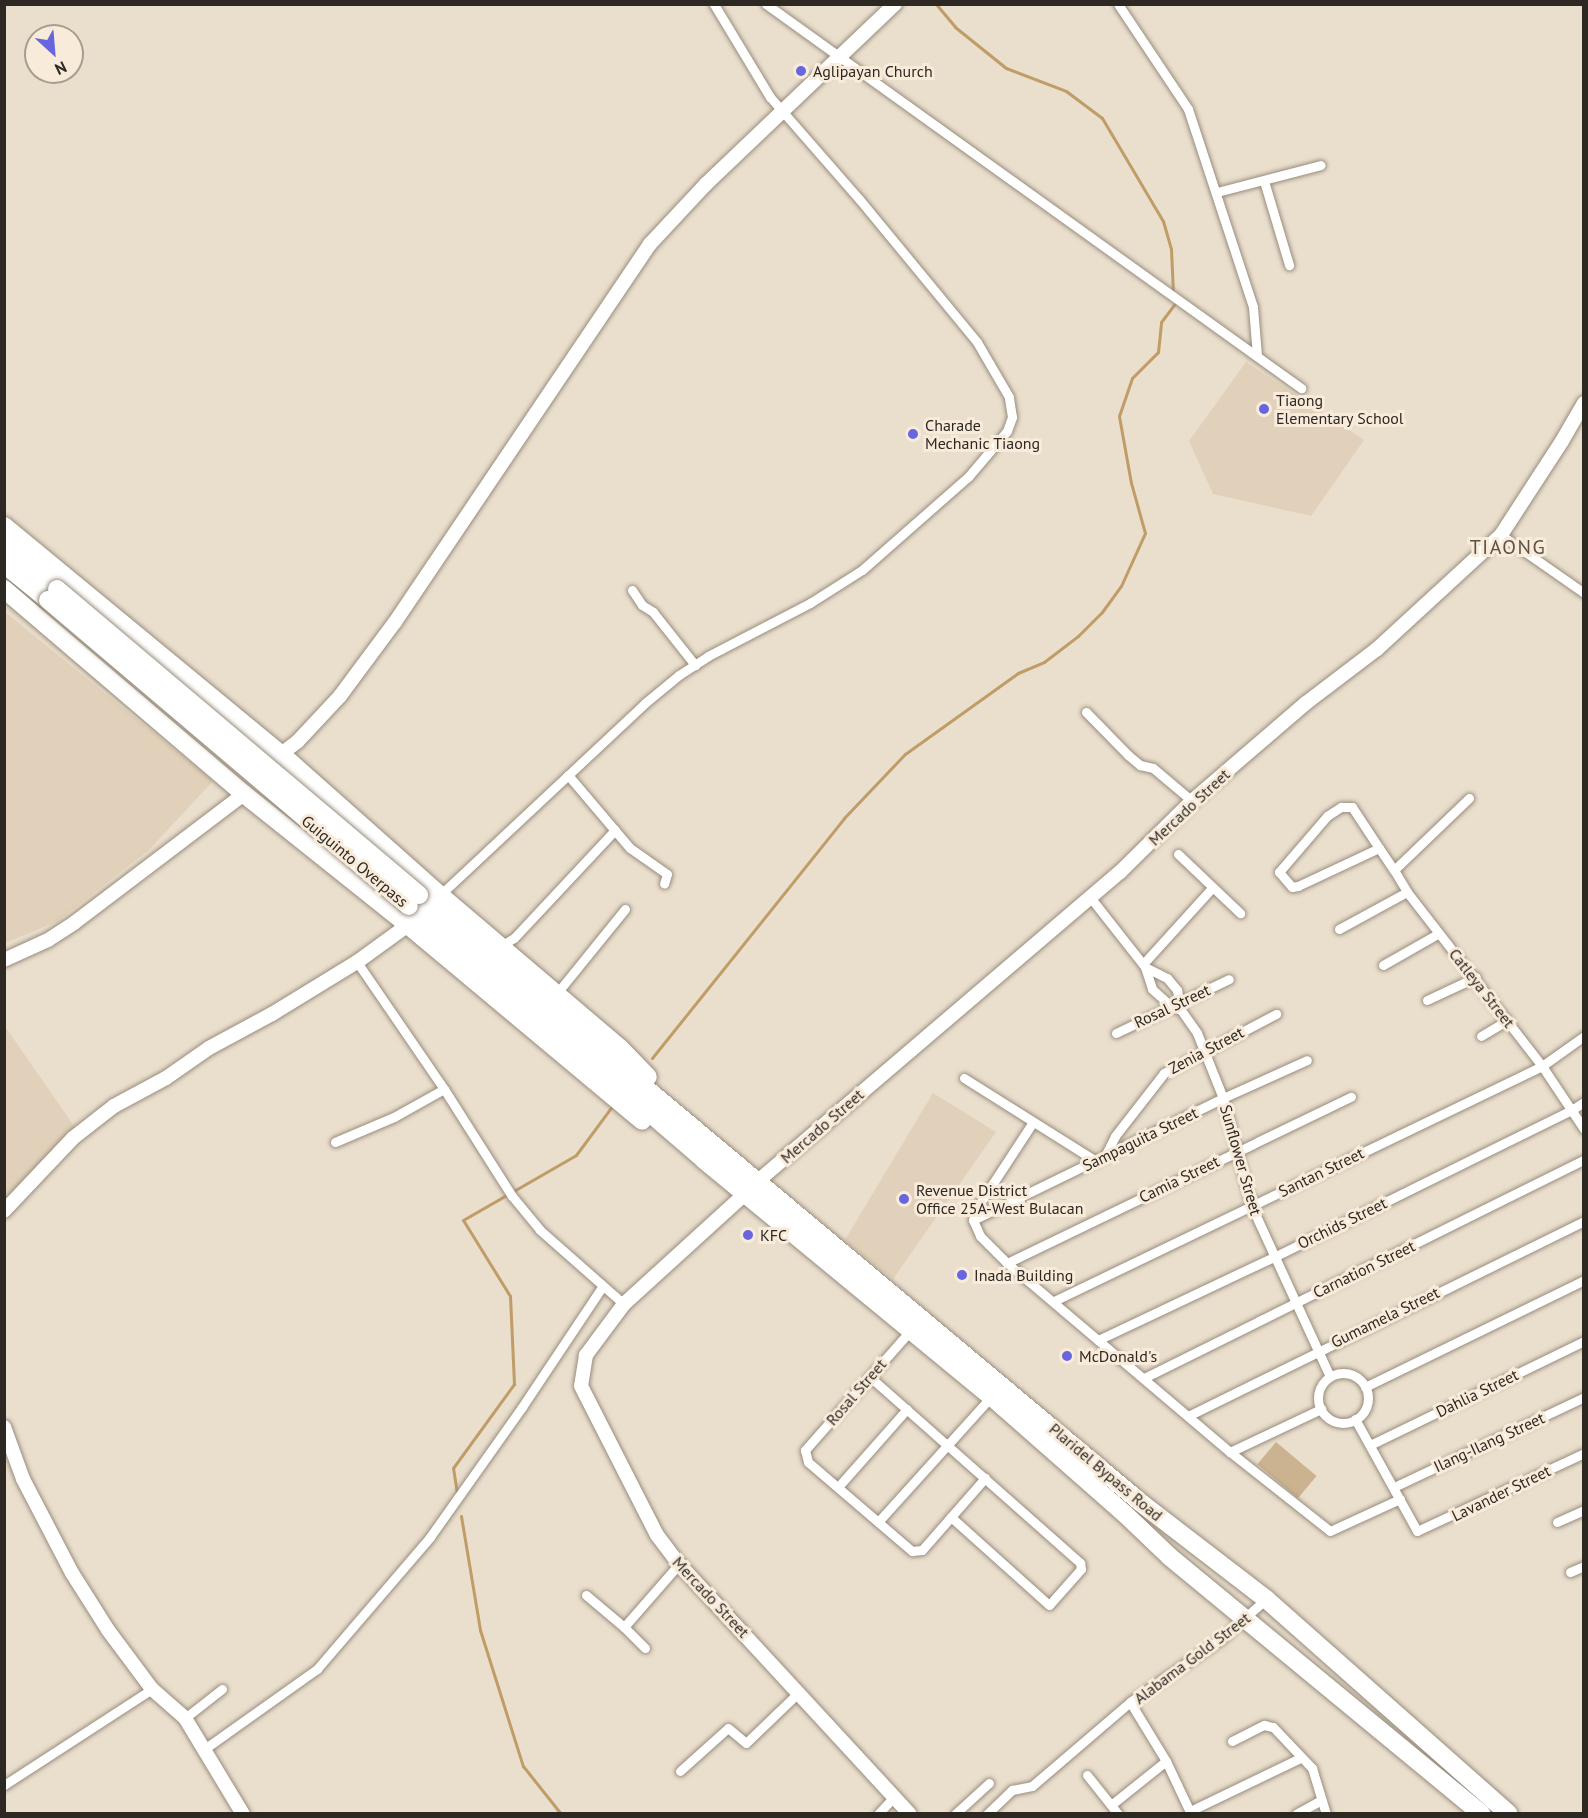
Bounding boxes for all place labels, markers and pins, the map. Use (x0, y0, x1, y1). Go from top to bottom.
place label: Aglipayan Church (813, 61, 933, 81)
marker: Aglipayan Church (794, 64, 808, 78)
place label: Tiaong Elementary School (1276, 390, 1404, 428)
marker: Tiaong Elementary School (1257, 402, 1271, 416)
place label: Charade Mechanic Tiaong (925, 415, 1041, 453)
marker: Charade Mechanic Tiaong (906, 427, 920, 441)
place label: Revenue District Office 25A-West Bulacan (916, 1180, 1083, 1218)
marker: Revenue District Office 25A-West Bulacan (897, 1192, 911, 1206)
place label: KFC (760, 1225, 787, 1245)
marker: KFC (741, 1228, 755, 1242)
place label: Inada Building (974, 1265, 1073, 1285)
marker: Inada Building (955, 1268, 969, 1282)
place label: McDonald's (1079, 1346, 1157, 1366)
marker: McDonald's (1060, 1349, 1074, 1363)

